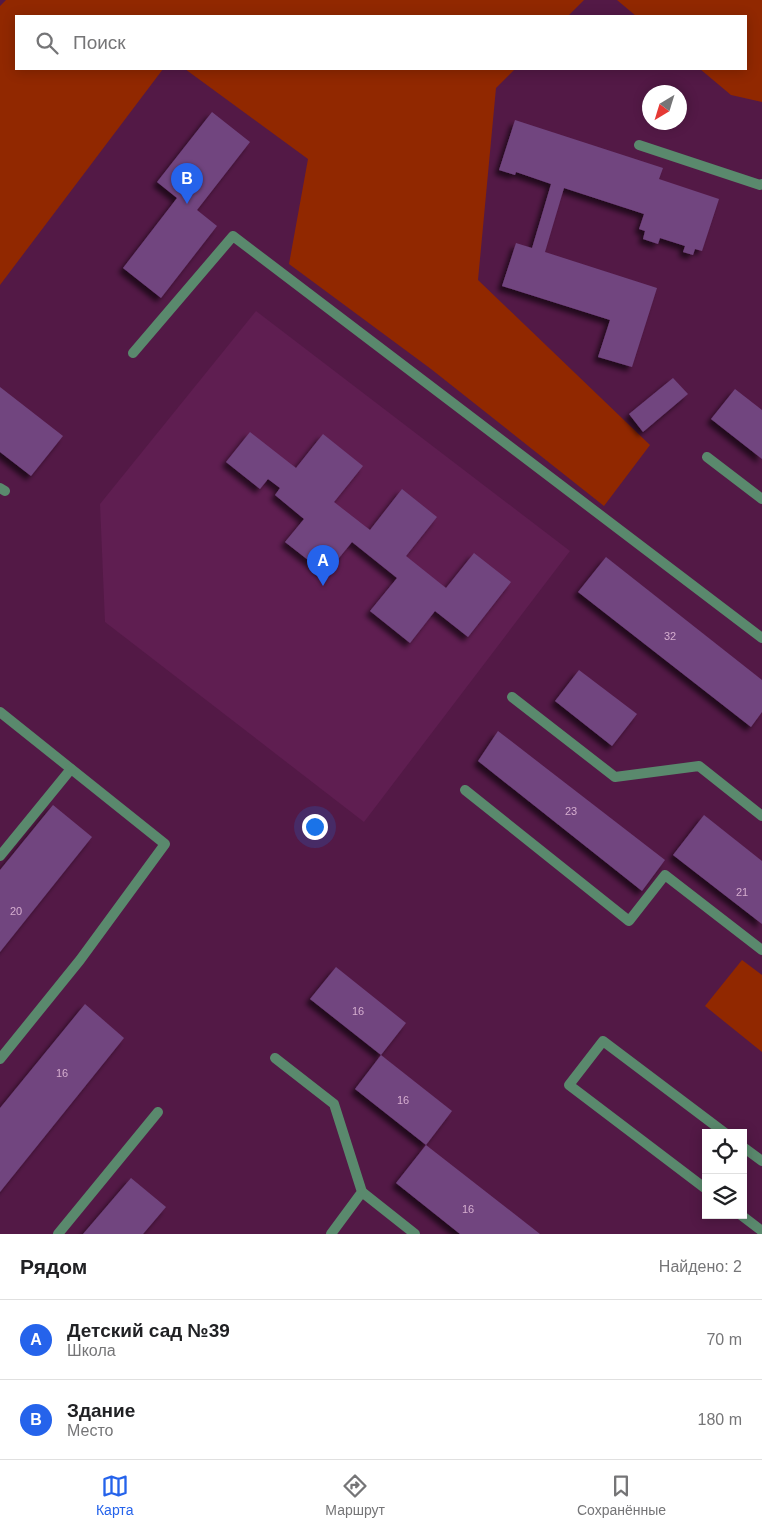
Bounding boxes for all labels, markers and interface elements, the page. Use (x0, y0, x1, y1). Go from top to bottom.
search box (15, 15, 747, 70)
icon: search (33, 29, 61, 57)
text: Поиск (73, 32, 126, 53)
north arrow (642, 85, 687, 130)
pin: B (171, 163, 203, 204)
pin: A (307, 545, 339, 586)
house number: 32 (664, 630, 676, 642)
house number: 23 (565, 805, 577, 817)
your location (302, 814, 328, 840)
house number: 21 (736, 886, 748, 898)
house number: 20 (10, 905, 22, 917)
house number: 16 (352, 1005, 364, 1017)
house number: 16 (56, 1067, 68, 1079)
house number: 16 (397, 1094, 409, 1106)
map controls (702, 1129, 747, 1219)
button: locate (702, 1129, 747, 1174)
button: layers (702, 1174, 747, 1219)
house number: 16 (462, 1203, 474, 1215)
text: Рядом (20, 1255, 87, 1278)
text: Найдено: 2 (659, 1258, 742, 1275)
text: Детский сад №39 (67, 1320, 230, 1341)
text: A (30, 1331, 42, 1348)
text: 70 m (706, 1331, 742, 1348)
text: Школа (67, 1342, 116, 1359)
text: Здание (67, 1400, 135, 1421)
text: B (30, 1411, 42, 1428)
text: 180 m (698, 1411, 742, 1428)
text: Место (67, 1422, 113, 1439)
tab: Карта (96, 1472, 133, 1518)
tab: Маршрут (325, 1472, 385, 1518)
tab: Сохранённые (577, 1472, 666, 1518)

